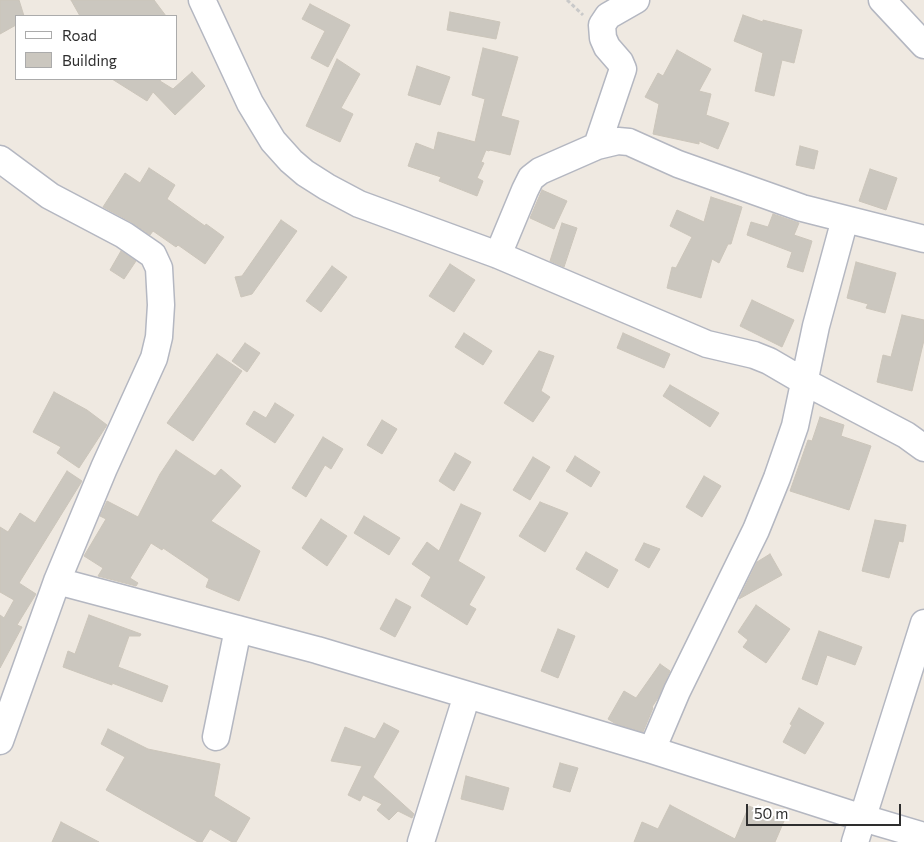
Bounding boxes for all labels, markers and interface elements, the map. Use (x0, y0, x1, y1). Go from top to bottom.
legend (15, 15, 178, 80)
text: Road (62, 26, 97, 44)
text: Building (62, 51, 117, 69)
scale bar (749, 794, 904, 826)
text: 50 m (754, 804, 788, 822)

